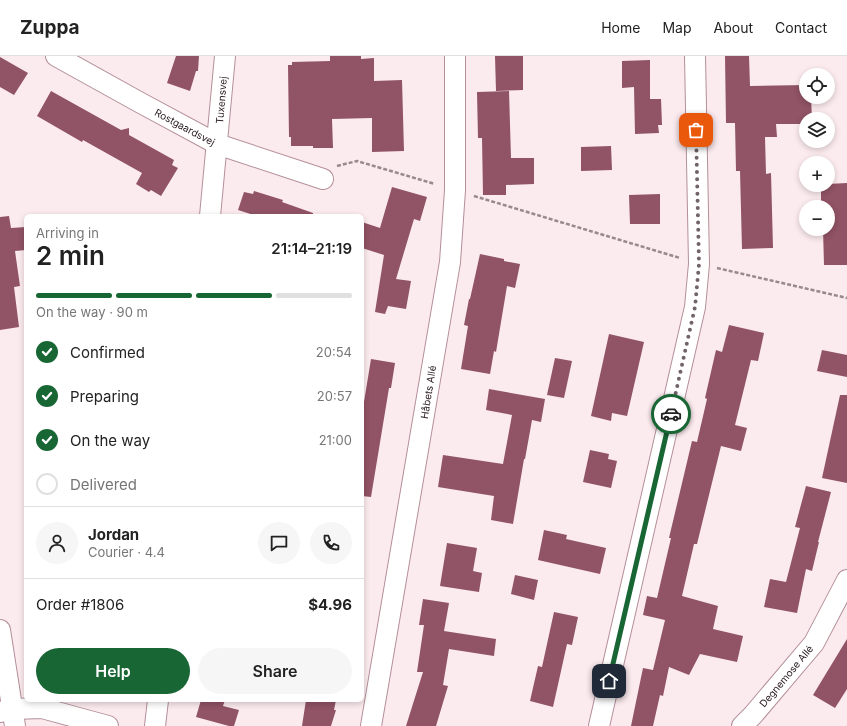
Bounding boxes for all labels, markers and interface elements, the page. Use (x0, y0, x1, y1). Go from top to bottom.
text: Zuppa (20, 16, 80, 39)
text: Home (601, 19, 640, 36)
text: Map (662, 19, 692, 36)
text: About (714, 19, 753, 36)
text: Contact (775, 19, 827, 36)
map controls (799, 68, 835, 236)
button: locate (799, 68, 835, 104)
street label: Tuxensvej (213, 76, 229, 124)
street label: Rostgaardsvej (153, 106, 217, 148)
button: layers (799, 112, 835, 148)
pin (679, 113, 713, 147)
icon: bag (685, 119, 707, 141)
button: + (799, 156, 835, 192)
button: − (799, 200, 835, 236)
text: Arriving in (36, 225, 99, 241)
text: 21:14–21:19 (271, 239, 352, 258)
text: 2 min (36, 240, 105, 271)
text: On the way · 90 m (36, 304, 148, 320)
icon: check (36, 341, 58, 363)
text: Confirmed (70, 343, 145, 362)
text: 20:54 (316, 344, 352, 360)
street label: Håbets Allé (418, 364, 438, 420)
icon: check (36, 385, 58, 407)
text: Preparing (70, 387, 139, 406)
text: 20:57 (317, 388, 352, 404)
courier (651, 394, 691, 434)
icon: car (660, 403, 682, 425)
icon: check (36, 429, 58, 451)
text: On the way (70, 431, 150, 450)
text: 21:00 (319, 432, 352, 448)
text: Delivered (70, 475, 137, 494)
button: person (36, 522, 78, 564)
button: chat (258, 522, 300, 564)
button: phone (310, 522, 352, 564)
text: Jordan (88, 525, 139, 544)
text: Courier · 4.4 (88, 544, 165, 560)
text: Order #1806 (36, 595, 124, 614)
text: $4.96 (308, 595, 352, 614)
street label: Degnemose Allé (757, 642, 816, 709)
button: Help (36, 648, 190, 694)
button: Share (198, 648, 352, 694)
pin (592, 664, 626, 698)
icon: home (598, 670, 620, 692)

